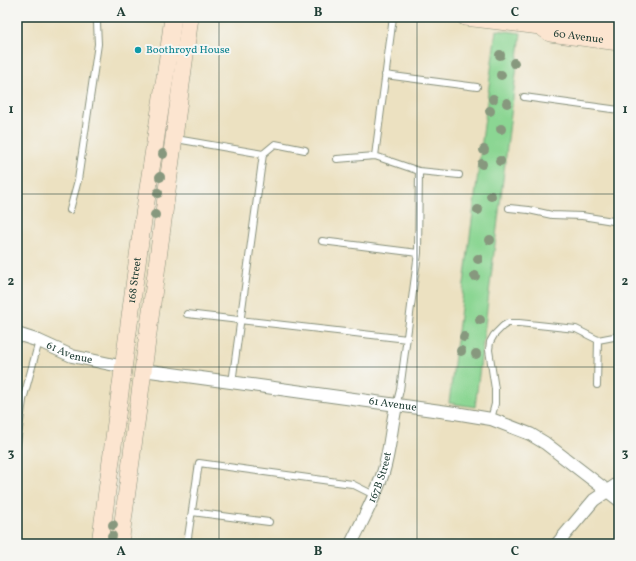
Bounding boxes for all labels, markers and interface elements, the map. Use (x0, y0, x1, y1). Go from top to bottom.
text: A (116, 4, 126, 22)
text: B (314, 4, 323, 22)
text: C (511, 4, 519, 22)
street label: 60 Avenue (553, 26, 605, 47)
place label: Boothroyd House (146, 43, 230, 58)
marker: Boothroyd House (133, 45, 143, 55)
text: 1 (8, 101, 14, 119)
text: 1 (622, 101, 628, 119)
street label: 168 Street (124, 256, 145, 304)
text: 2 (8, 273, 15, 291)
text: 2 (622, 273, 629, 291)
street label: 61 Avenue (44, 338, 94, 368)
street label: 61 Avenue (368, 394, 417, 415)
text: 3 (8, 445, 15, 463)
text: 3 (622, 445, 629, 463)
street label: 167B Street (365, 450, 396, 505)
text: A (116, 543, 126, 561)
text: B (314, 543, 323, 561)
text: C (511, 543, 519, 561)

